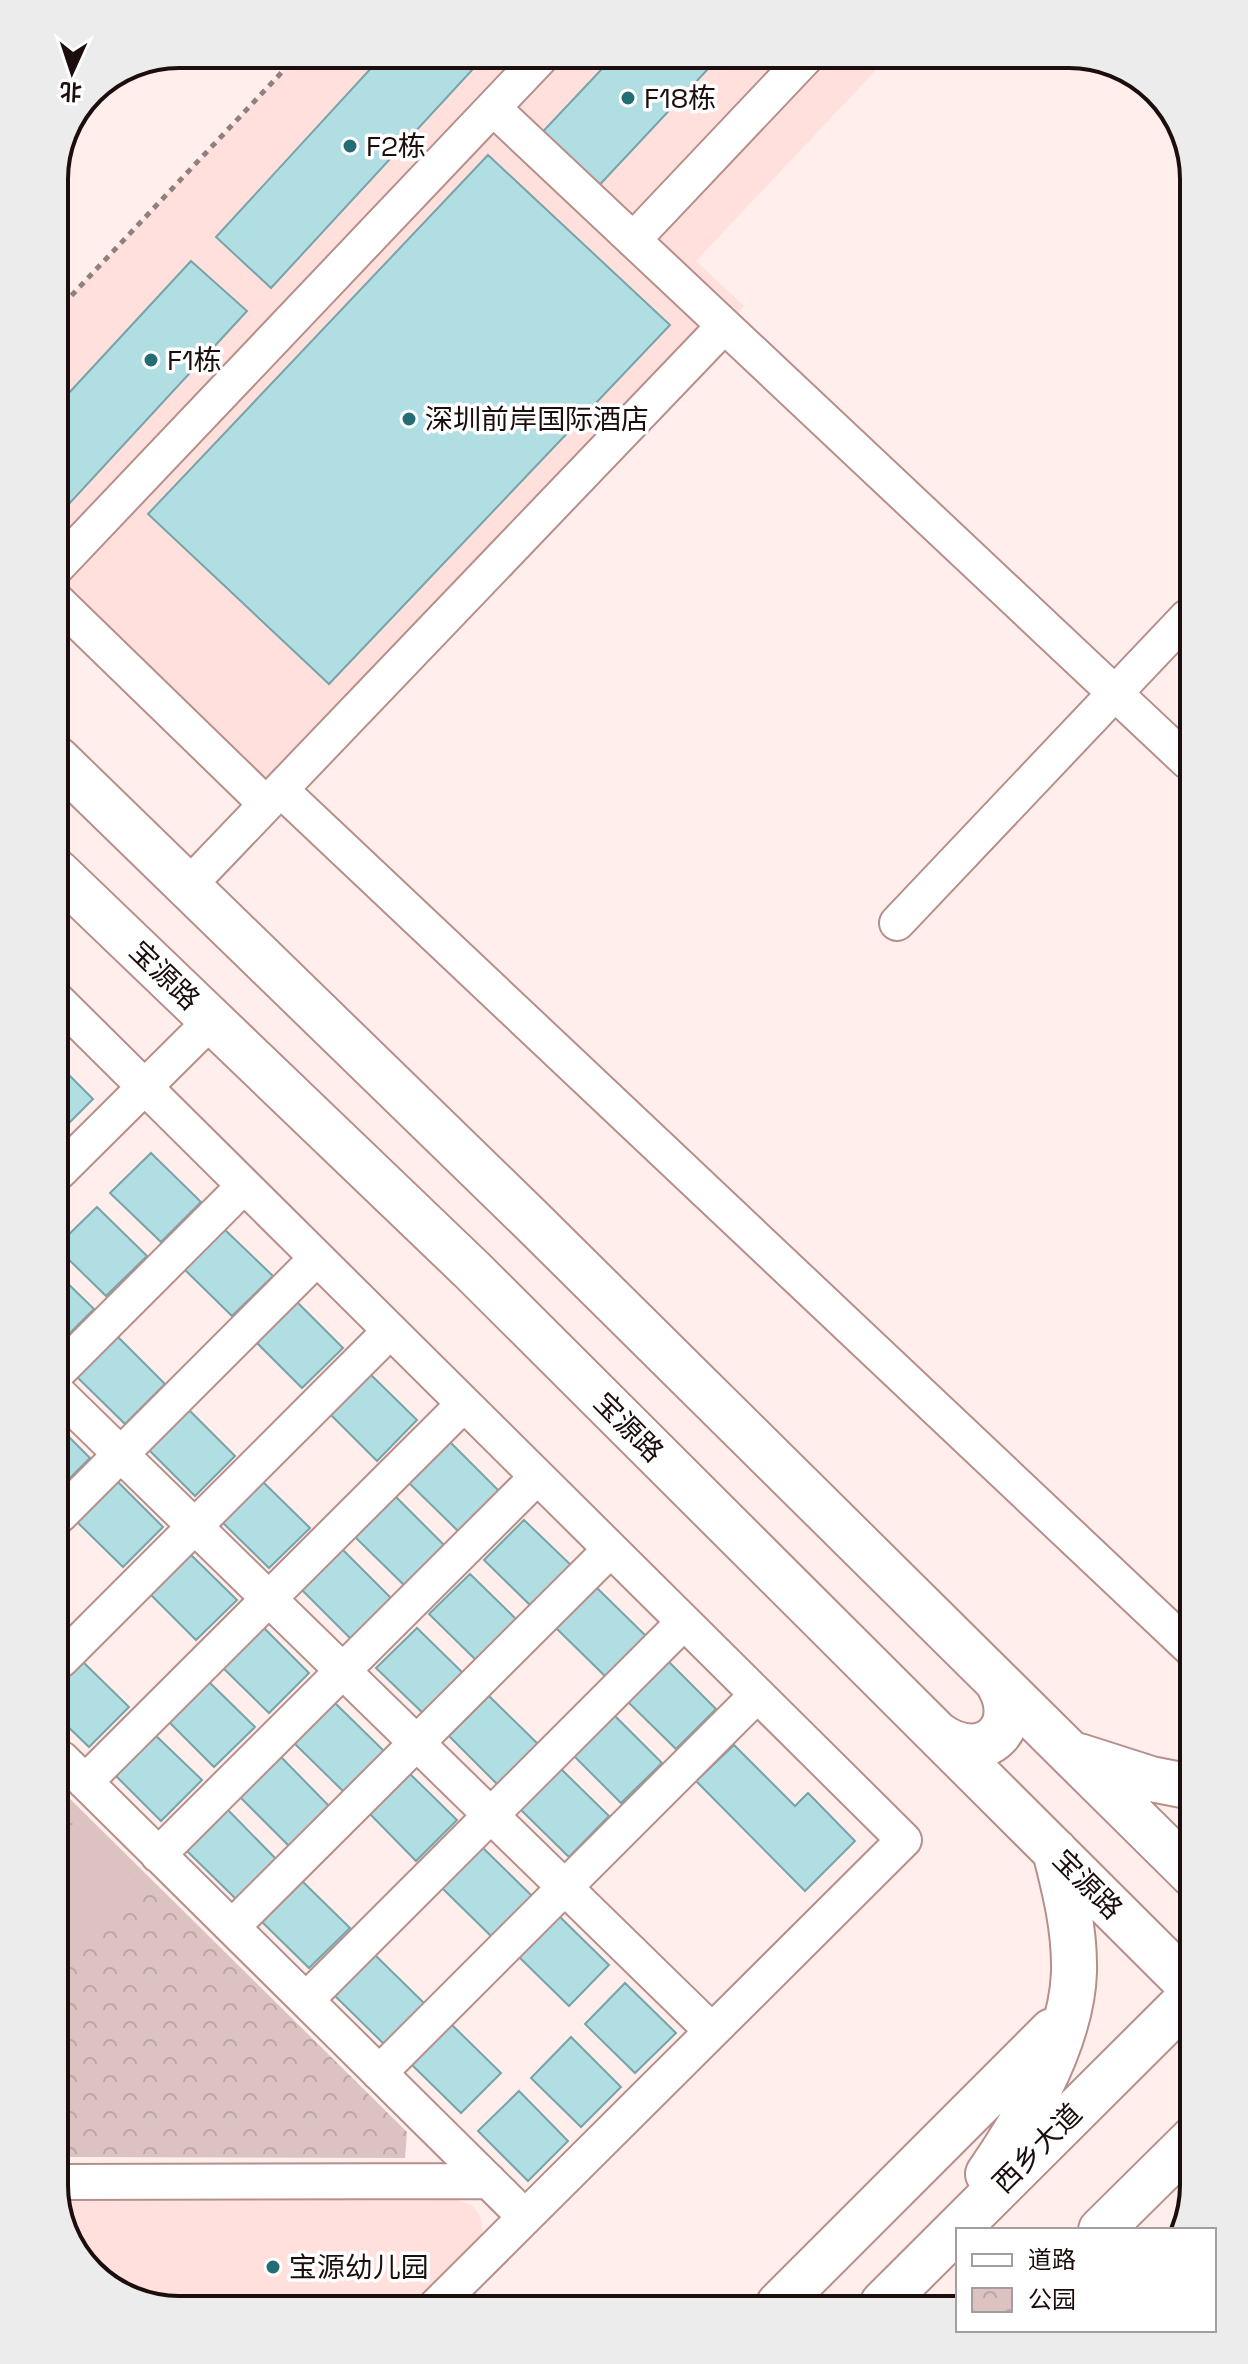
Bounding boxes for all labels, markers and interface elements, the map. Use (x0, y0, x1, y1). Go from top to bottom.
north arrow (32, 32, 112, 112)
text: 北 (59, 77, 83, 107)
place label: F18栋 (644, 80, 716, 116)
marker: F18栋 (619, 89, 637, 107)
place label: F2栋 (366, 128, 426, 164)
marker: F2栋 (341, 137, 359, 155)
place label: F1栋 (167, 342, 222, 378)
marker: F1栋 (142, 351, 160, 369)
place label: 深圳前岸国际酒店 (425, 401, 649, 437)
marker: 深圳前岸国际酒店 (400, 410, 418, 428)
street label: 宝源路 (122, 933, 208, 1017)
street label: 宝源路 (587, 1385, 671, 1469)
street label: 宝源路 (1046, 1842, 1130, 1926)
street label: 西乡大道 (985, 2096, 1089, 2200)
legend (956, 2228, 1216, 2332)
text: 道路 (1028, 2244, 1076, 2275)
place label: 宝源幼儿园 (289, 2249, 429, 2285)
marker: 宝源幼儿园 (264, 2258, 282, 2276)
text: 公园 (1028, 2284, 1076, 2315)

